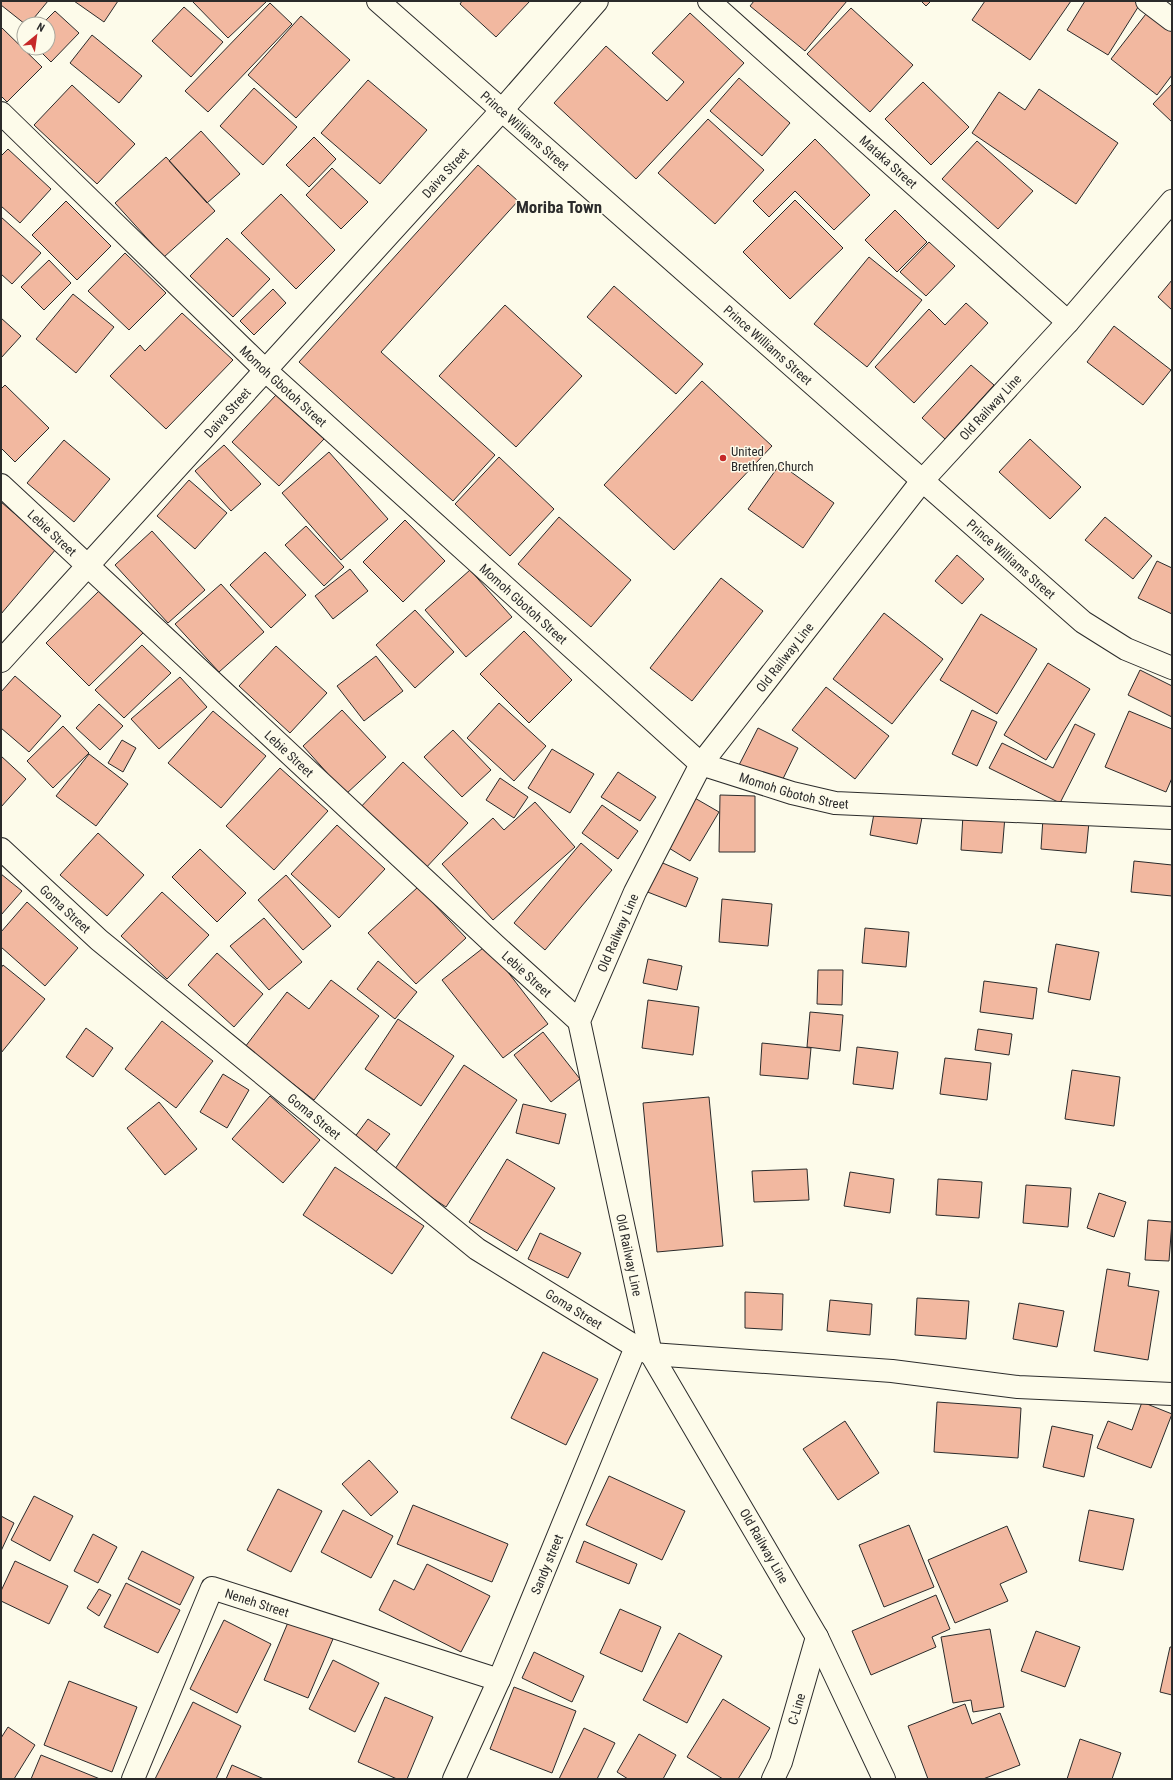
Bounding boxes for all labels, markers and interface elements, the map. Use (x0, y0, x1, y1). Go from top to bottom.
north arrow (16, 16, 56, 56)
text: N (35, 20, 47, 35)
street label: Prince Williams Street (478, 88, 572, 174)
street label: Mataka Street (857, 132, 920, 191)
street label: Daiva Street (419, 145, 471, 201)
district label: Moriba Town (516, 197, 602, 217)
street label: Prince Williams Street (721, 302, 816, 388)
street label: Momoh Gbotoh Street (237, 342, 330, 430)
street label: Old Railway Line (956, 371, 1024, 443)
street label: Daiva Street (201, 384, 253, 440)
place label: United Brethren Church (731, 444, 813, 474)
marker: United Brethren Church (718, 453, 728, 463)
street label: Lebie Street (25, 506, 80, 559)
street label: Prince Williams Street (964, 516, 1059, 602)
street label: Momoh Gbotoh Street (477, 560, 571, 647)
street label: Old Railway Line (753, 619, 816, 695)
street label: Lebie Street (262, 727, 317, 780)
street label: Momoh Gbotoh Street (737, 769, 849, 811)
street label: Goma Street (37, 882, 94, 936)
street label: Old Railway Line (594, 891, 641, 974)
street label: Lebie Street (499, 948, 555, 1000)
street label: Goma Street (285, 1090, 344, 1142)
street label: Old Railway Line (613, 1212, 645, 1298)
street label: Goma Street (543, 1286, 605, 1332)
street label: Old Railway Line (737, 1506, 791, 1586)
street label: Sandy street (528, 1532, 566, 1597)
street label: Neneh Street (223, 1585, 291, 1620)
street label: C-Line (785, 1691, 808, 1726)

